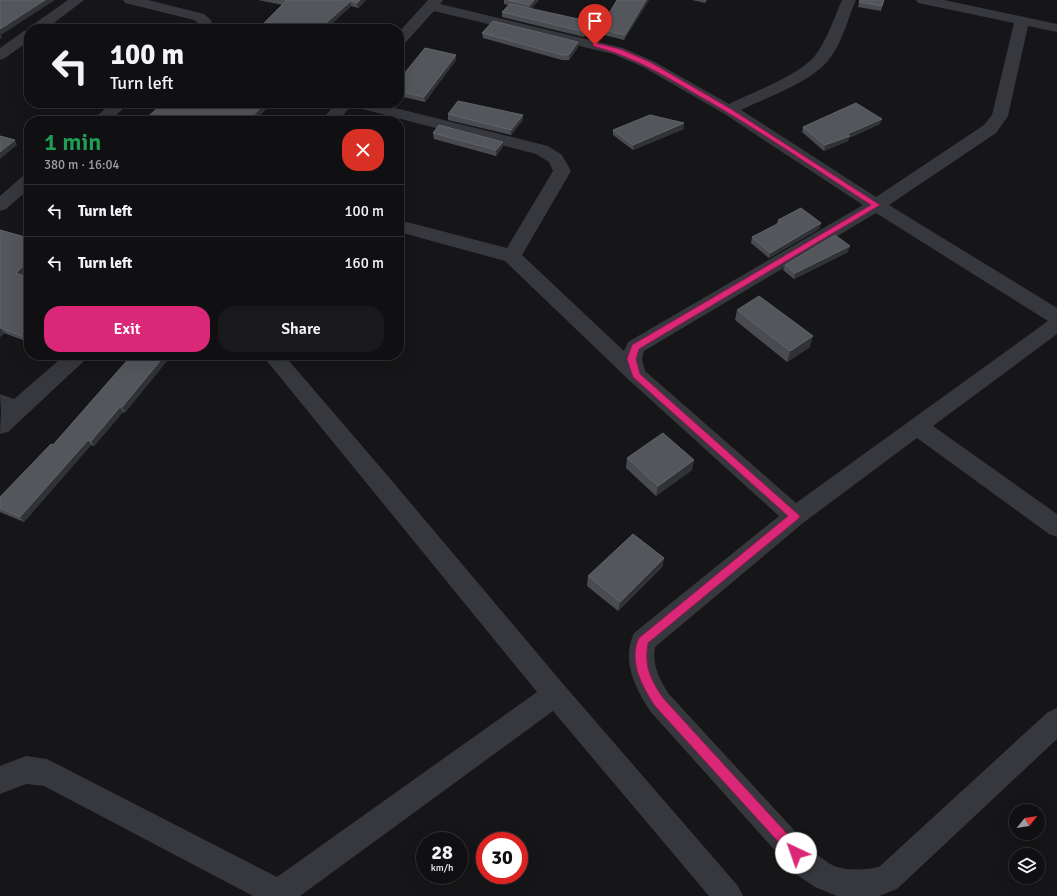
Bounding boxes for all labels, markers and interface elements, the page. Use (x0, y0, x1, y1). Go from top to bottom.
pin (578, 4, 612, 45)
icon: arrive (584, 10, 606, 32)
text: 100 m (110, 38, 184, 72)
icon: left (44, 40, 96, 92)
text: Turn left (110, 72, 173, 94)
text: 1 min (44, 127, 101, 157)
button: close (342, 129, 384, 171)
text: 380 m · 16:04 (44, 157, 120, 173)
icon: left (44, 200, 66, 222)
text: Turn left (78, 202, 132, 220)
text: 100 m (344, 202, 384, 220)
icon: left (44, 252, 66, 274)
text: Turn left (78, 254, 132, 272)
text: 160 m (344, 254, 384, 272)
button: Exit (44, 306, 210, 352)
button: Share (218, 306, 384, 352)
north arrow (1009, 804, 1045, 840)
map controls (1009, 804, 1045, 884)
speed limit sign: 30 (476, 832, 528, 884)
position arrow (775, 832, 817, 874)
text: 28 (431, 840, 453, 865)
button: layers (1009, 848, 1045, 884)
text: km/h (431, 862, 453, 874)

